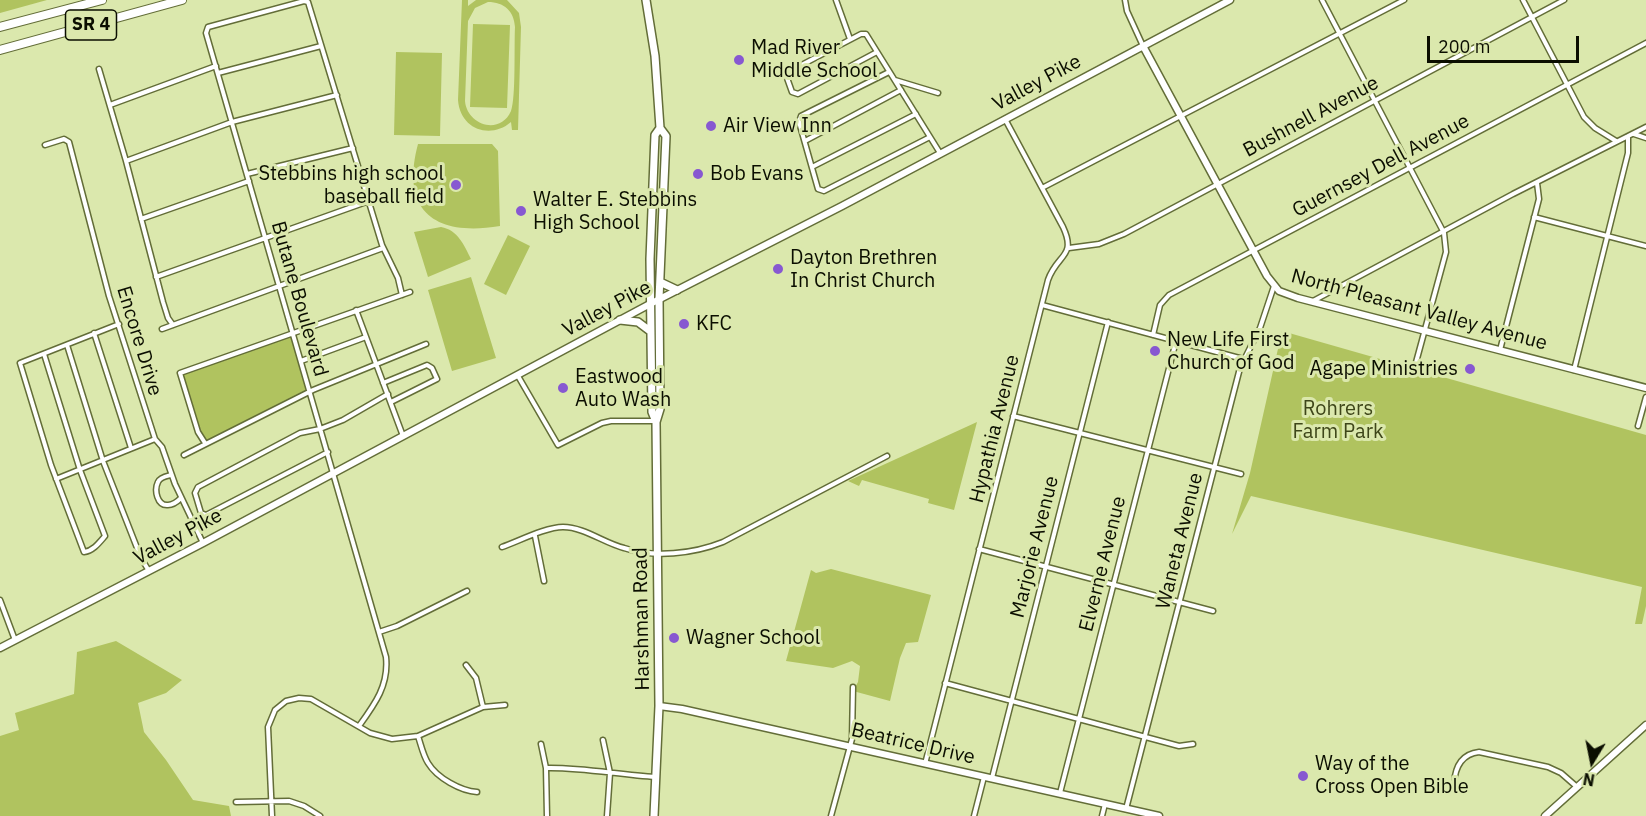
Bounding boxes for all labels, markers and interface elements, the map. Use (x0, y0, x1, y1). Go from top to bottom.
road number: SR 4 (66, 10, 116, 40)
scale bar (1430, 24, 1582, 62)
text: 200 m (1438, 35, 1490, 58)
place label: Mad River Middle School (751, 36, 877, 83)
street label: Valley Pike (989, 50, 1085, 116)
marker: Mad River Middle School (732, 53, 746, 67)
street label: Bushnell Avenue (1239, 71, 1383, 163)
street label: Guernsey Dell Avenue (1288, 109, 1474, 223)
place label: Air View Inn (723, 114, 832, 138)
marker: Air View Inn (704, 119, 718, 133)
place label: Stebbins high school baseball field (258, 162, 444, 209)
place label: Bob Evans (710, 162, 804, 186)
marker: Bob Evans (691, 167, 705, 181)
marker: Stebbins high school baseball field (449, 178, 463, 192)
place label: Walter E. Stebbins High School (533, 188, 697, 235)
marker: Walter E. Stebbins High School (514, 204, 528, 218)
street label: Butane Boulevard (265, 219, 333, 379)
place label: Dayton Brethren In Christ Church (790, 246, 937, 293)
marker: Dayton Brethren In Christ Church (771, 262, 785, 276)
street label: North Pleasant Valley Avenue (1288, 264, 1550, 356)
street label: Valley Pike (559, 276, 655, 342)
street label: Encore Drive (111, 283, 167, 399)
place label: KFC (696, 312, 732, 336)
marker: KFC (677, 317, 691, 331)
place label: New Life First Church of God (1167, 328, 1294, 375)
marker: New Life First Church of God (1148, 344, 1162, 358)
street label: Hypathia Avenue (965, 352, 1025, 506)
place label: Agape Ministries (1309, 357, 1458, 381)
marker: Agape Ministries (1463, 362, 1477, 376)
place label: Eastwood Auto Wash (575, 365, 671, 412)
marker: Eastwood Auto Wash (556, 381, 570, 395)
park label: Rohrers Farm Park (1292, 397, 1384, 444)
street label: Waneta Avenue (1151, 470, 1209, 612)
street label: Marjorie Avenue (1006, 474, 1064, 620)
street label: Elverne Avenue (1075, 494, 1131, 634)
street label: Valley Pike (130, 504, 226, 570)
street label: Harshman Road (629, 547, 655, 691)
place label: Wagner School (686, 626, 820, 650)
marker: Wagner School (667, 631, 681, 645)
street label: Beatrice Drive (849, 718, 977, 770)
north arrow (1562, 732, 1622, 792)
place label: Way of the Cross Open Bible (1315, 752, 1469, 799)
marker: Way of the Cross Open Bible (1296, 769, 1310, 783)
text: N (1581, 769, 1596, 791)

